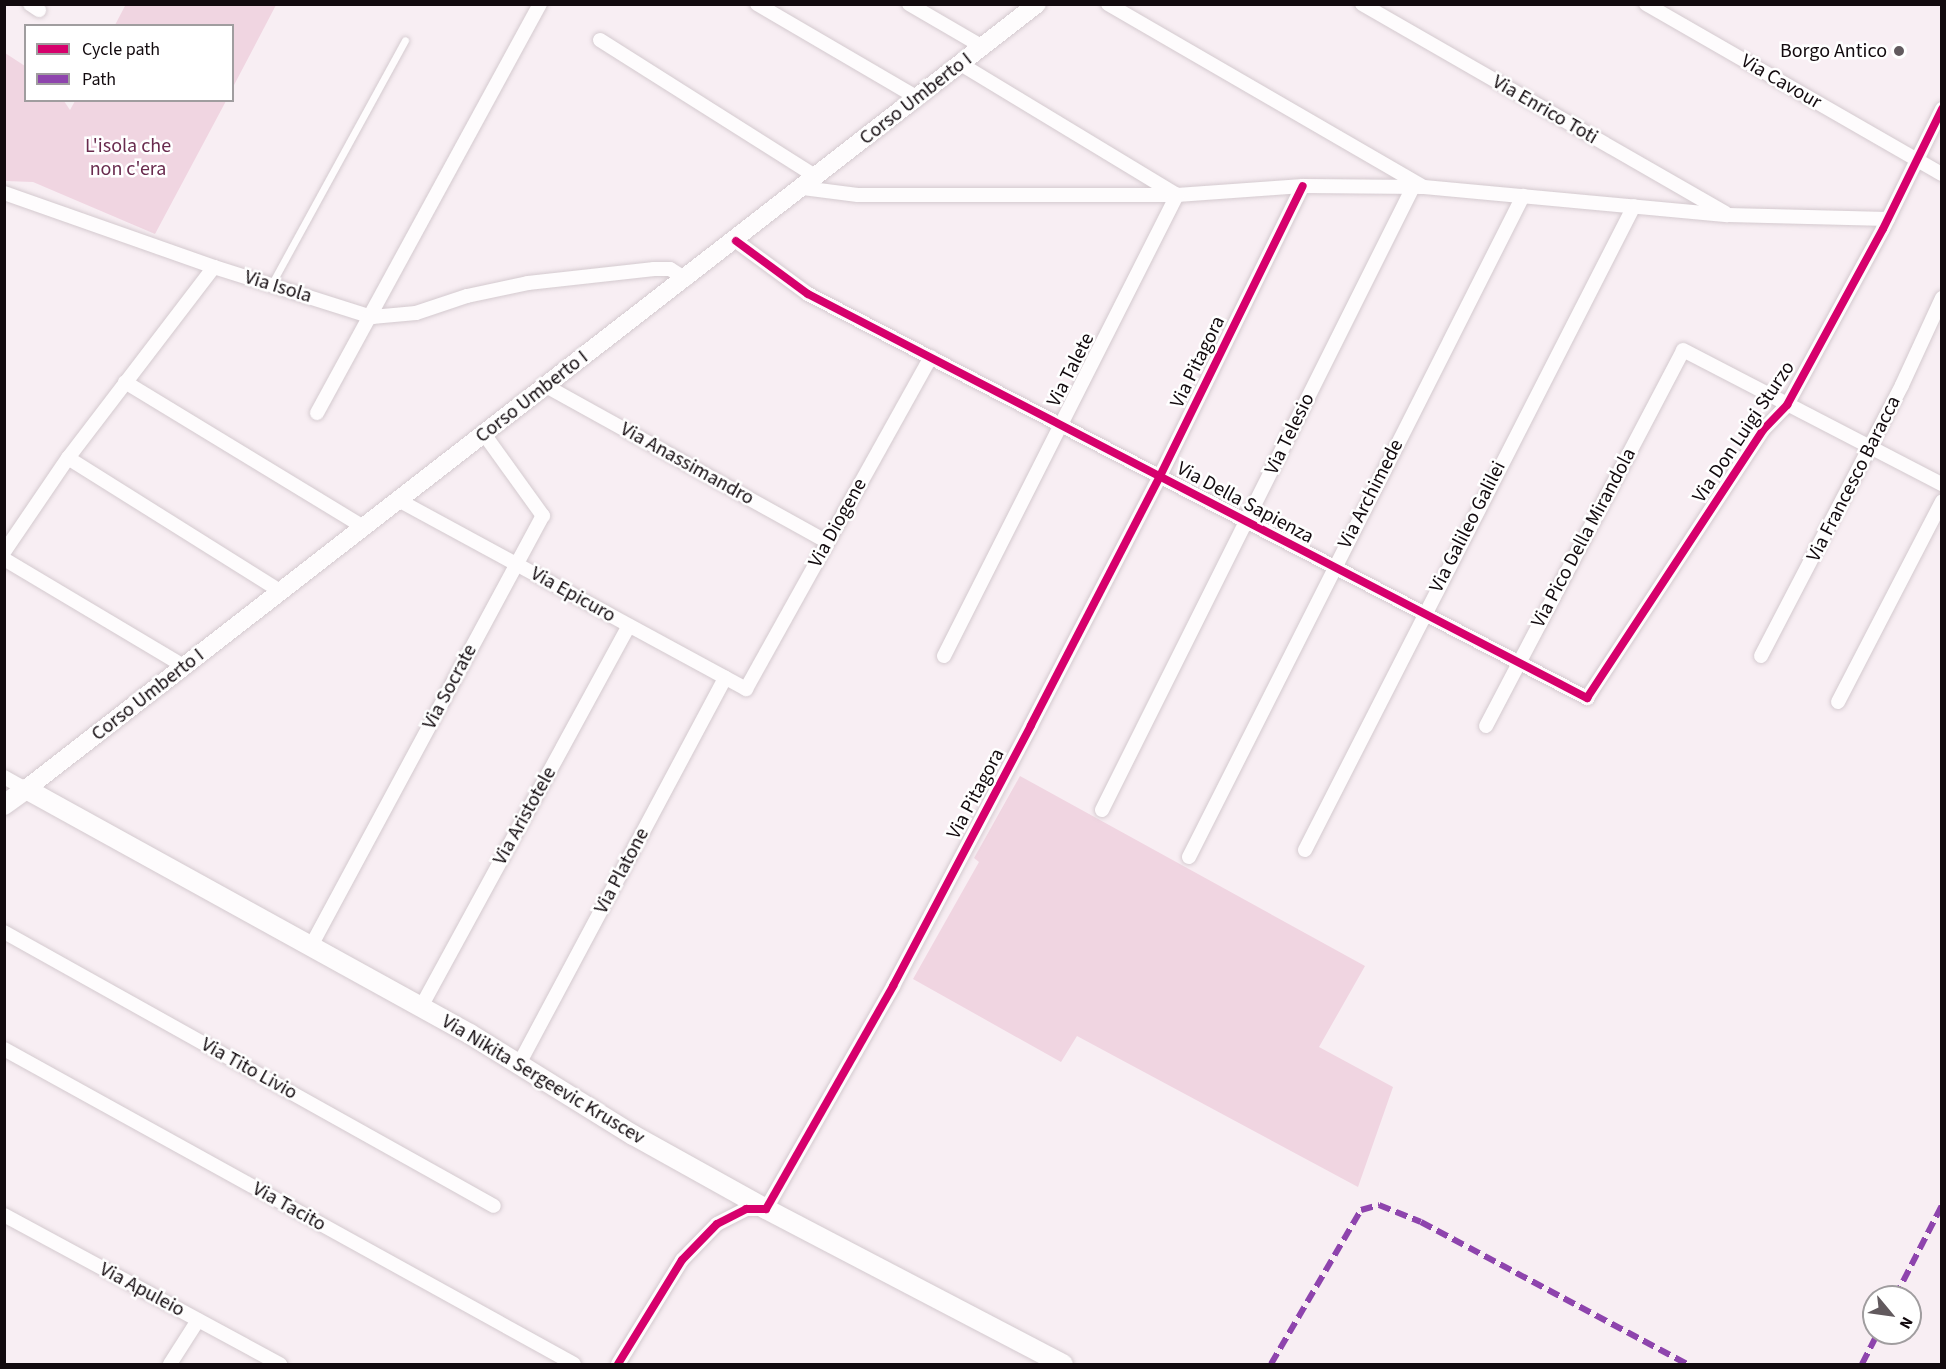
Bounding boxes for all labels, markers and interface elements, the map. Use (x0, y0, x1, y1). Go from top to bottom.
legend (24, 24, 234, 102)
text: Cycle path (82, 37, 160, 62)
place label: Borgo Antico (1780, 39, 1887, 63)
marker: Borgo Antico (1892, 44, 1906, 58)
street label: Corso Umberto I (855, 48, 977, 150)
street label: Via Cavour (1737, 49, 1825, 115)
text: Path (82, 67, 116, 92)
street label: Via Enrico Toti (1488, 70, 1602, 150)
park label: L'isola che non c'era (85, 135, 171, 182)
street label: Via Isola (242, 265, 314, 309)
street label: Via Pitagora (1165, 312, 1231, 412)
street label: Via Talete (1042, 329, 1100, 411)
street label: Corso Umberto I (471, 346, 593, 448)
street label: Via Don Luigi Sturzo (1688, 357, 1800, 507)
street label: Via Telesio (1260, 389, 1320, 479)
street label: Via Francesco Baracca (1802, 392, 1906, 566)
street label: Via Anassimandro (616, 417, 758, 511)
street label: Via Archimede (1333, 435, 1409, 553)
street label: Via Pico Della Mirandola (1527, 444, 1641, 632)
street label: Via Della Sapienza (1172, 457, 1318, 549)
street label: Via Galileo Galilei (1425, 457, 1511, 597)
street label: Via Diogene (804, 474, 872, 572)
street label: Via Epicuro (526, 562, 620, 628)
street label: Via Socrate (418, 640, 482, 734)
street label: Corso Umberto I (87, 644, 209, 746)
street label: Via Pitagora (942, 745, 1010, 843)
street label: Via Aristotele (488, 763, 562, 869)
street label: Via Platone (589, 824, 655, 918)
street label: Via Nikita Sergeevic Kruscev (437, 1010, 649, 1150)
street label: Via Tito Livio (197, 1033, 301, 1105)
street label: Via Tacito (248, 1177, 330, 1237)
street label: Via Apuleio (95, 1258, 189, 1322)
north arrow (1862, 1285, 1922, 1345)
text: N (1894, 1313, 1918, 1333)

